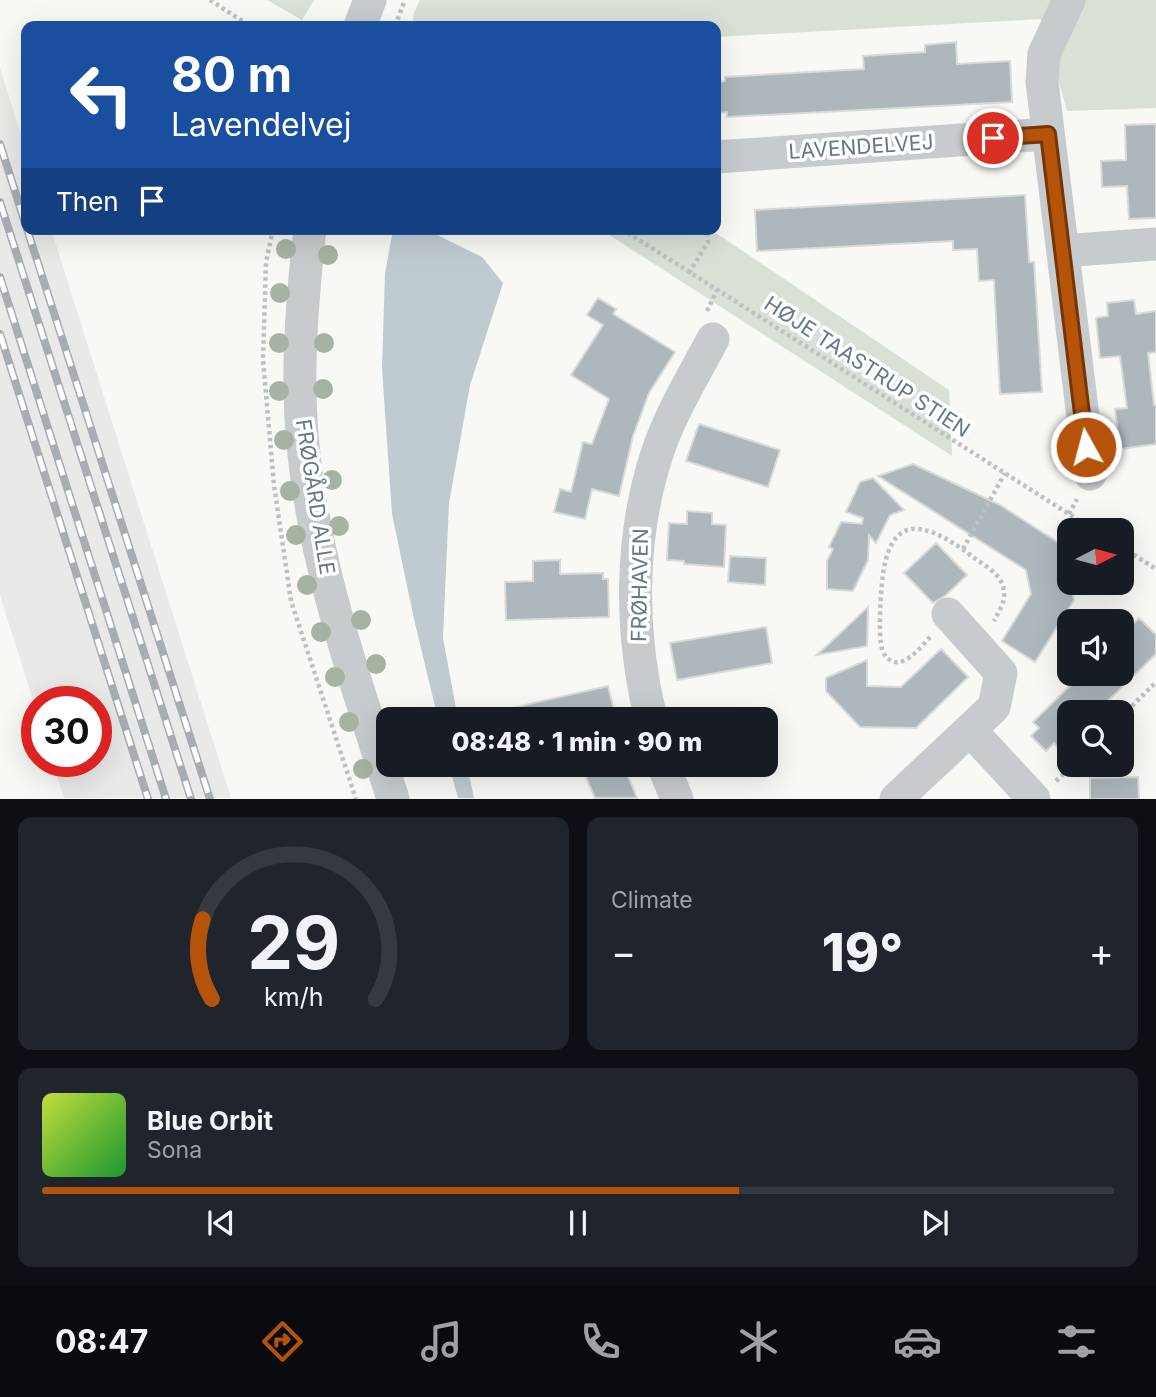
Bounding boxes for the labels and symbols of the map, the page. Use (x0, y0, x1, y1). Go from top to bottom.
pin (963, 108, 1023, 168)
street label: LAVENDELVEJ (788, 129, 934, 164)
street label: HØJE TAASTRUP STIEN (760, 291, 975, 442)
position arrow (1049, 410, 1123, 484)
street label: FRØGÅRD ALLE (291, 417, 342, 576)
north arrow (1057, 518, 1134, 595)
street label: FRØHAVEN (626, 528, 653, 642)
speed limit sign: 30 (21, 686, 112, 777)

